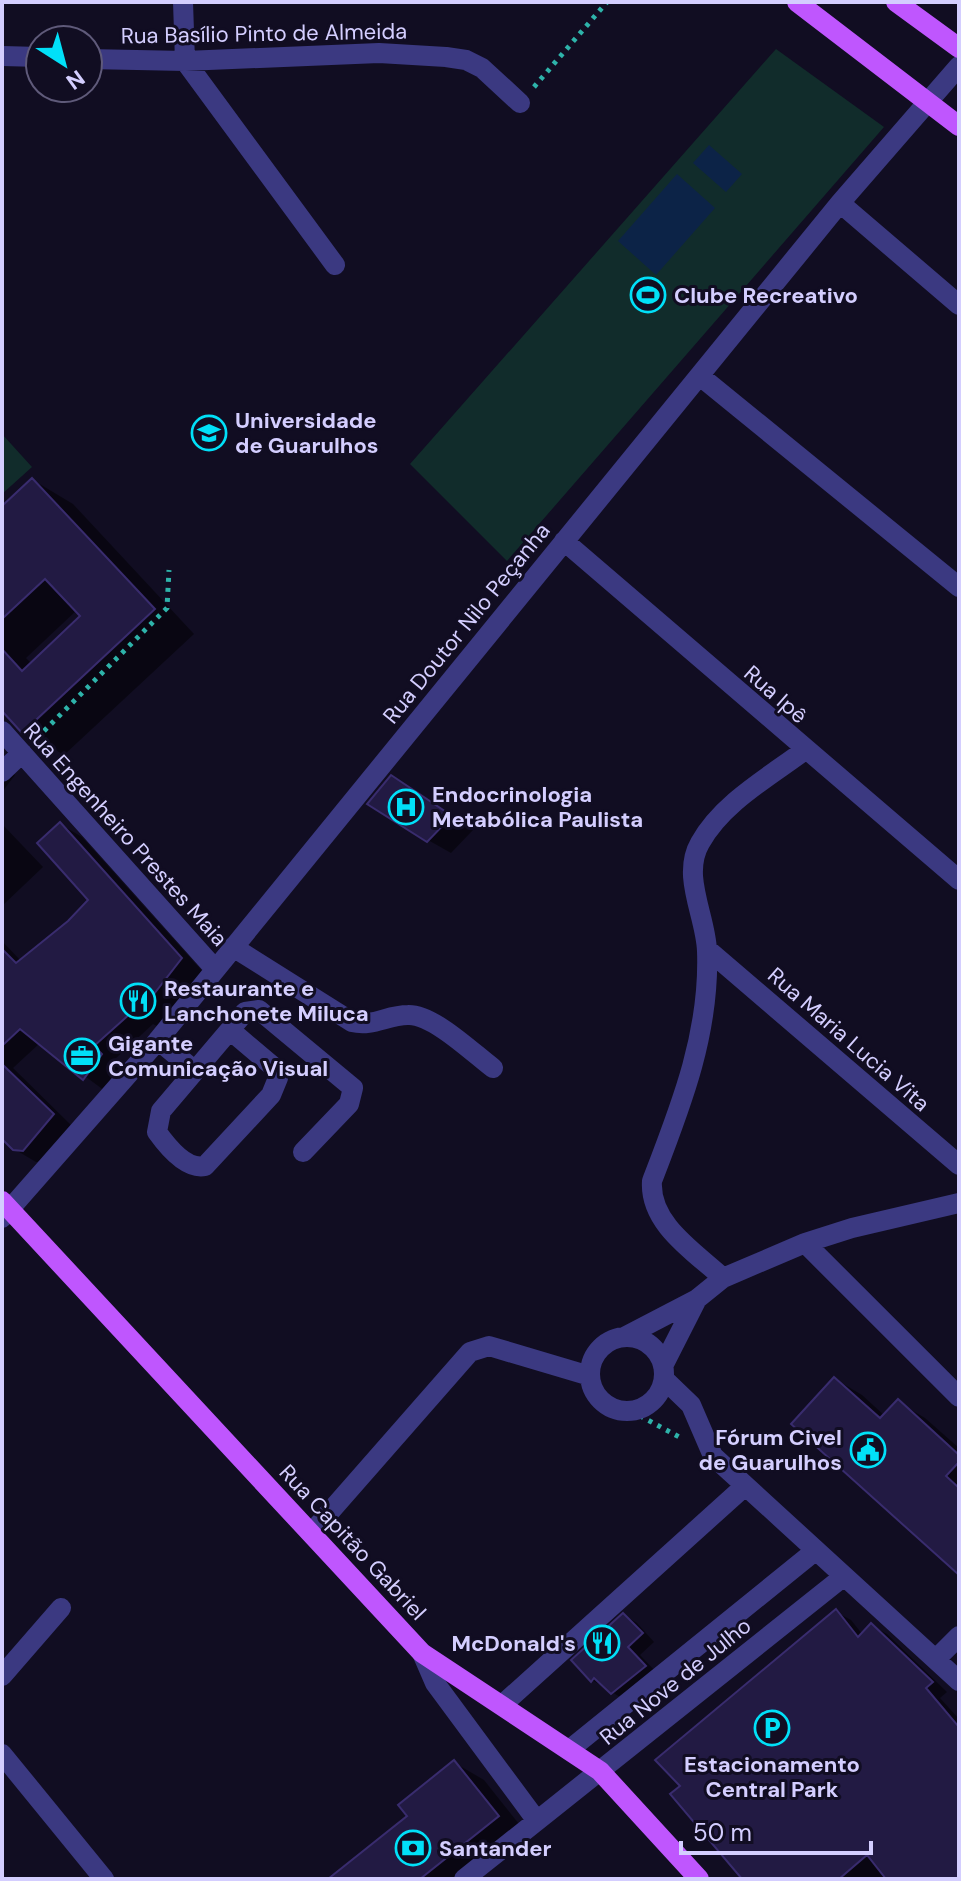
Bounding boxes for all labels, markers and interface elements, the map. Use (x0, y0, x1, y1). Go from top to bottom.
street label: Rua Basílio Pinto de Almeida (121, 17, 407, 50)
north arrow (24, 24, 104, 104)
text: N (60, 63, 90, 96)
sports icon: Clube Recreativo (629, 276, 667, 314)
place label: Clube Recreativo (674, 281, 858, 310)
place label: Universidade de Guarulhos (235, 406, 379, 460)
school or university icon: Universidade de Guarulhos (190, 414, 228, 452)
street label: Rua Doutor Nilo Peçanha (376, 517, 556, 730)
street label: Rua Ipê (738, 659, 813, 730)
street label: Rua Engenheiro Prestes Maia (17, 716, 234, 952)
place label: Endocrinologia Metabólica Paulista (432, 780, 643, 834)
hospital icon: Endocrinologia Metabólica Paulista (387, 788, 425, 826)
street label: Rua Maria Lucia Vita (762, 961, 936, 1118)
place label: Restaurante e Lanchonete Miluca (164, 974, 369, 1028)
restaurant icon: Restaurante e Lanchonete Miluca (119, 982, 157, 1020)
place label: Gigante Comunicação Visual (108, 1029, 328, 1083)
office icon: Gigante Comunicação Visual (63, 1037, 101, 1075)
place label: Fórum Civel de Guarulhos (698, 1423, 842, 1477)
public building icon: Fórum Civel de Guarulhos (849, 1431, 887, 1469)
street label: Rua Capitão Gabriel (273, 1458, 432, 1626)
street label: Rua Nove de Julho (594, 1611, 757, 1751)
restaurant icon: McDonald's (583, 1624, 621, 1662)
place label: McDonald's (451, 1629, 576, 1658)
parking icon: Estacionamento Central Park (753, 1709, 791, 1747)
place label: Estacionamento Central Park (684, 1750, 860, 1804)
scale bar (681, 1805, 871, 1855)
text: 50 m (693, 1817, 752, 1848)
bank icon: Santander (394, 1829, 432, 1867)
place label: Santander (439, 1834, 551, 1863)

